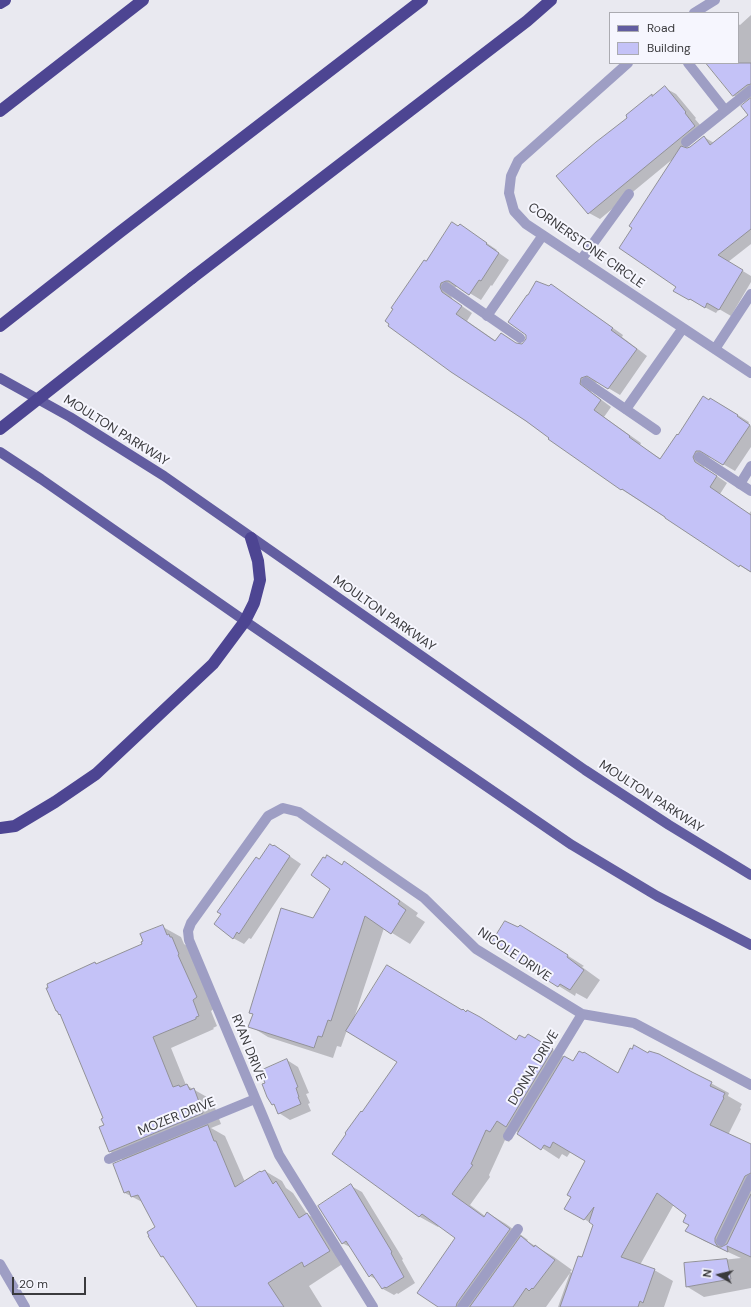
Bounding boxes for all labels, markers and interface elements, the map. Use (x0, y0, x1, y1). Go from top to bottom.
legend (609, 12, 739, 64)
text: Road (647, 20, 675, 36)
text: Building (647, 40, 691, 56)
street label: CORNERSTONE CIRCLE (525, 200, 647, 292)
street label: MOULTON PARKWAY (60, 392, 172, 470)
street label: MOULTON PARKWAY (330, 573, 438, 655)
street label: MOULTON PARKWAY (596, 757, 706, 837)
street label: NICOLE DRIVE (474, 925, 554, 985)
street label: RYAN DRIVE (228, 1012, 268, 1084)
street label: DONNA DRIVE (505, 1028, 563, 1108)
street label: MOZER DRIVE (136, 1094, 218, 1140)
north arrow (699, 1255, 739, 1295)
text: N (700, 1268, 715, 1278)
scale bar (14, 1269, 88, 1295)
text: 20 m (19, 1276, 48, 1292)

